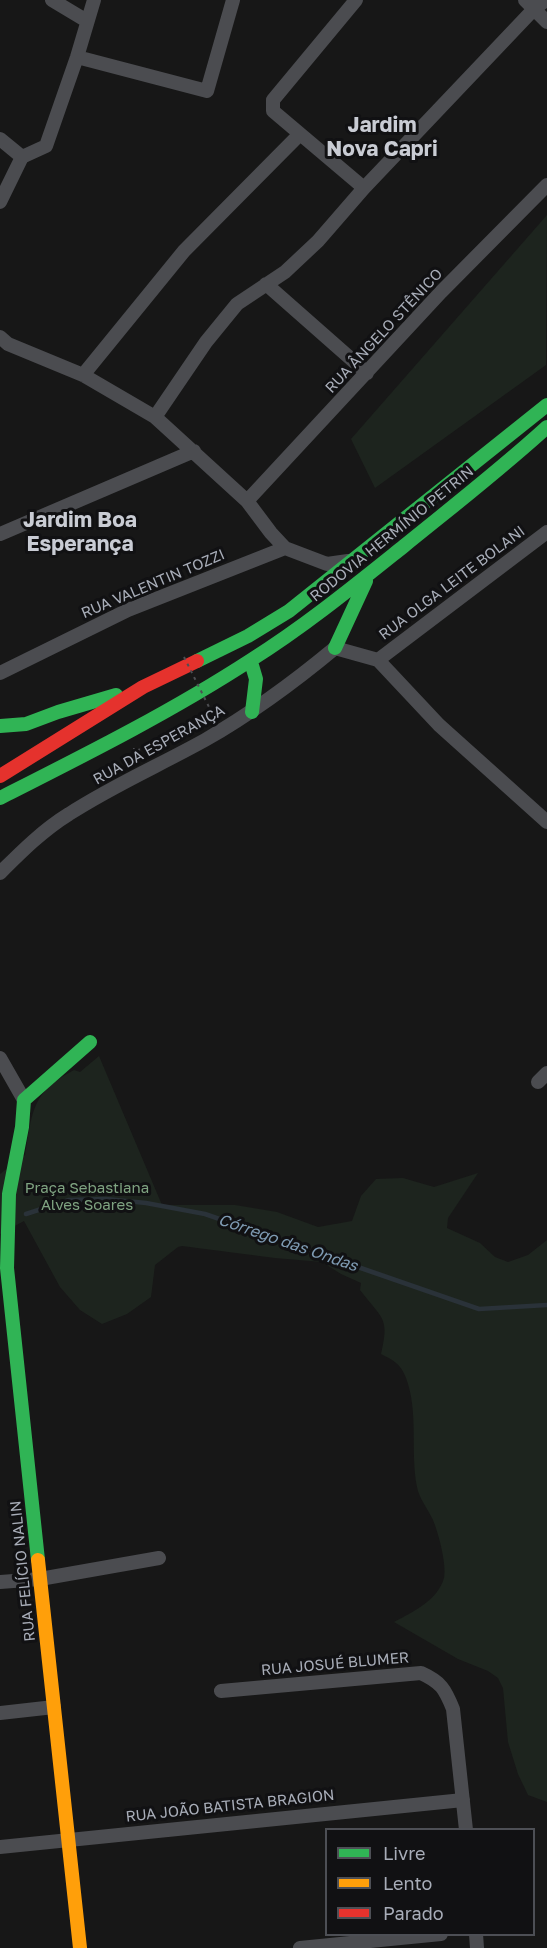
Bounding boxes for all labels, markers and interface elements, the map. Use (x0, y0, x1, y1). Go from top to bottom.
district label: Jardim Nova Capri (326, 112, 438, 162)
street label: RUA ÂNGELO STÊNICO (322, 265, 446, 397)
street label: RODOVIA HERMÍNIO PETRIN (307, 462, 477, 606)
district label: Jardim Boa Esperança (23, 507, 137, 557)
street label: RUA OLGA LEITE BOLANI (375, 522, 529, 644)
street label: RUA VALENTIN TOZZI (79, 546, 227, 622)
street label: RUA DA ESPERANÇA (90, 701, 228, 789)
park label: Praça Sebastiana Alves Soares (25, 1179, 149, 1214)
water label: Córrego das Ondas (216, 1210, 360, 1276)
street label: RUA FELÍCIO NALIN (7, 1500, 39, 1642)
street label: RUA JOSUÉ BLUMER (260, 1649, 410, 1679)
street label: RUA JOÃO BATISTA BRAGION (125, 1786, 335, 1826)
legend (325, 1828, 535, 1936)
text: Livre (383, 1842, 425, 1864)
text: Lento (383, 1872, 432, 1894)
text: Parado (383, 1902, 444, 1924)

